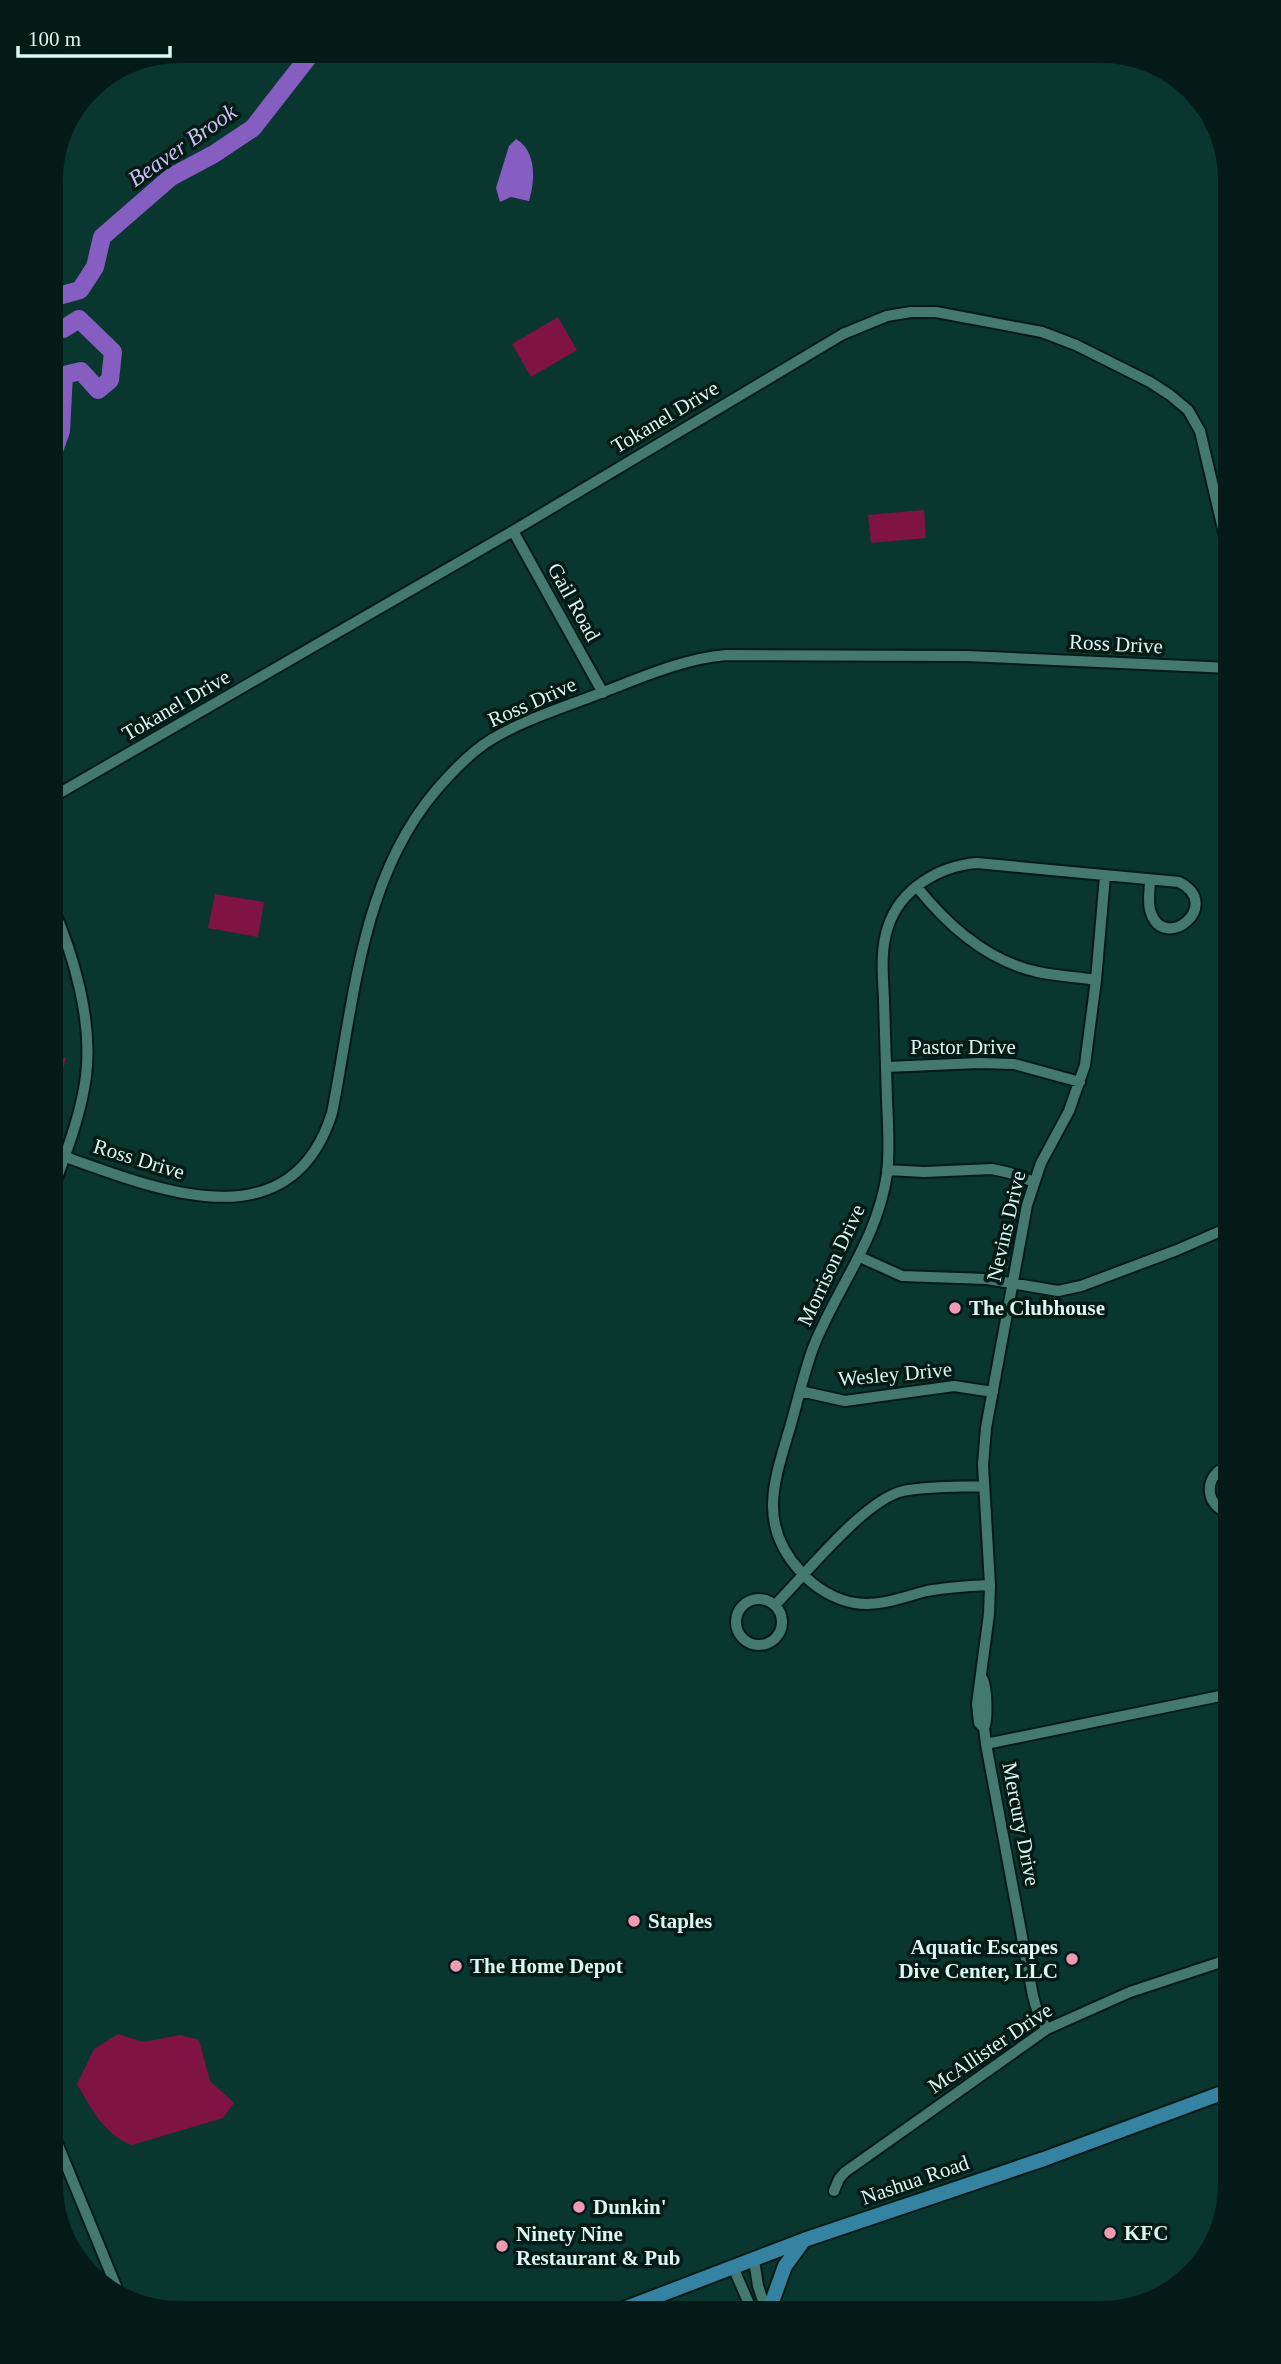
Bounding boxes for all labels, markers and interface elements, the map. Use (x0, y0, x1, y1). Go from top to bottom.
scale bar (18, 14, 170, 58)
text: 100 m (28, 27, 81, 51)
water label: Beaver Brook (123, 99, 242, 192)
street label: Tokanel Drive (607, 376, 723, 458)
street label: Gail Road (543, 559, 606, 646)
street label: Ross Drive (1068, 630, 1164, 658)
street label: Tokanel Drive (118, 665, 234, 745)
street label: Ross Drive (484, 672, 580, 732)
street label: Pastor Drive (910, 1035, 1016, 1059)
street label: Ross Drive (91, 1134, 187, 1184)
street label: Nevins Drive (982, 1168, 1030, 1284)
street label: Morrison Drive (792, 1200, 870, 1330)
place label: The Clubhouse (969, 1296, 1105, 1320)
marker: The Clubhouse (947, 1300, 963, 1316)
street label: Wesley Drive (837, 1357, 953, 1391)
street label: Mercury Drive (997, 1760, 1045, 1888)
place label: Staples (648, 1909, 712, 1933)
marker: Staples (626, 1913, 642, 1929)
place label: Aquatic Escapes Dive Center, LLC (898, 1935, 1058, 1983)
marker: Aquatic Escapes Dive Center, LLC (1064, 1951, 1080, 1967)
place label: The Home Depot (470, 1954, 623, 1978)
marker: The Home Depot (448, 1958, 464, 1974)
street label: McAllister Drive (924, 1998, 1056, 2098)
street label: Nashua Road (858, 2150, 973, 2210)
place label: Dunkin' (593, 2195, 667, 2219)
marker: Dunkin' (571, 2199, 587, 2215)
place label: KFC (1124, 2221, 1168, 2245)
place label: Ninety Nine Restaurant & Pub (516, 2222, 681, 2270)
marker: KFC (1102, 2225, 1118, 2241)
marker: Ninety Nine Restaurant & Pub (494, 2238, 510, 2254)

